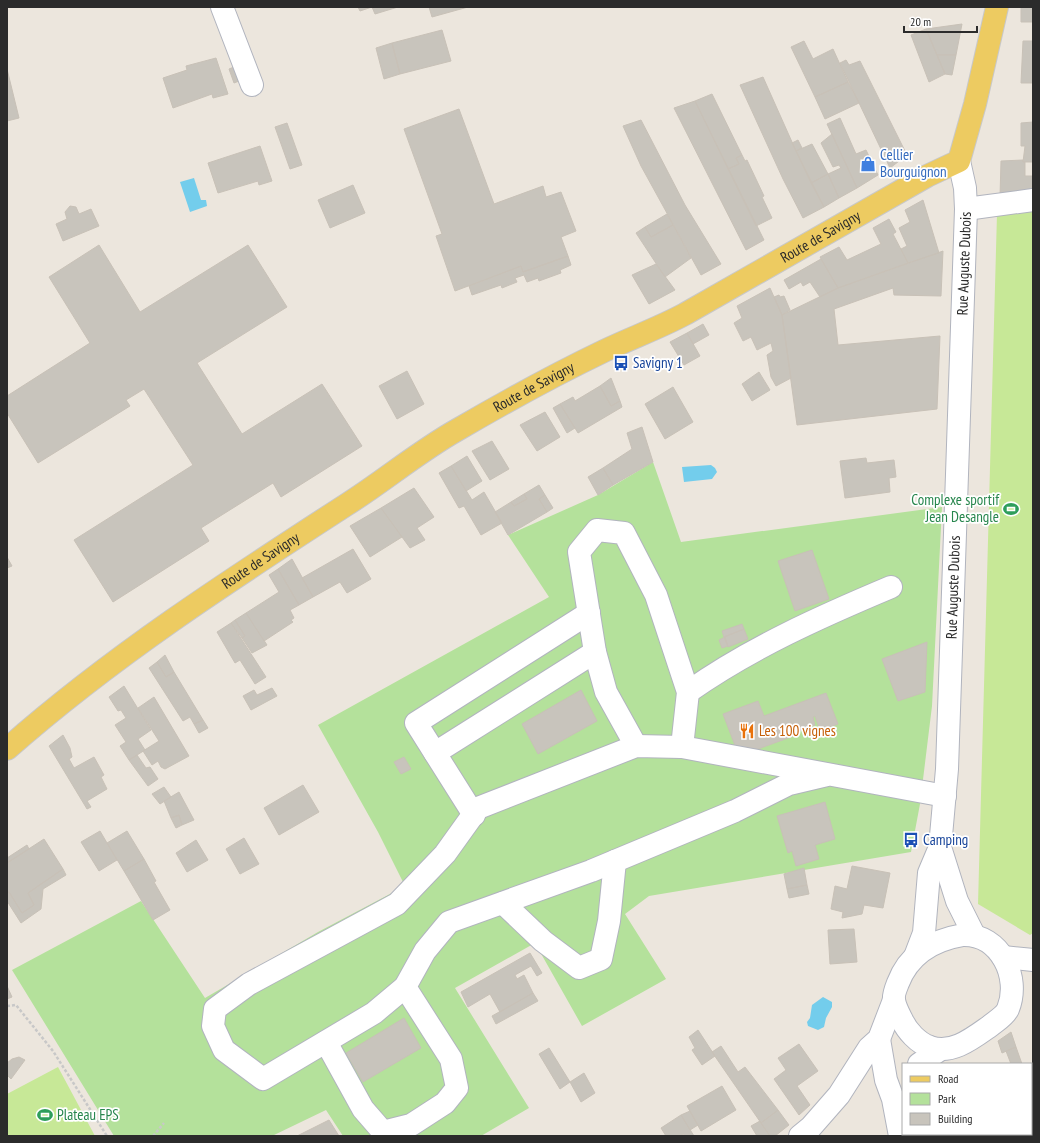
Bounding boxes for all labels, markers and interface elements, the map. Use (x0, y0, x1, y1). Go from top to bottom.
scale bar (904, 8, 977, 34)
text: 20 m (910, 14, 931, 29)
place label: Cellier Bourguignon (880, 145, 947, 181)
shop icon: Cellier Bourguignon (859, 155, 877, 173)
street label: Route de Savigny (777, 206, 864, 267)
street label: Rue Auguste Dubois (952, 211, 975, 316)
place label: Savigny 1 (633, 353, 683, 372)
bus stop icon: Savigny 1 (612, 354, 630, 372)
street label: Route de Savigny (490, 357, 578, 416)
place label: Complexe sportif Jean Desangle (911, 490, 1000, 526)
sports icon: Complexe sportif Jean Desangle (1002, 500, 1020, 518)
street label: Route de Savigny (218, 528, 303, 593)
street label: Rue Auguste Dubois (941, 535, 964, 639)
place label: Les 100 vignes (759, 721, 836, 740)
restaurant icon: Les 100 vignes (738, 722, 756, 740)
place label: Camping (923, 830, 968, 849)
bus stop icon: Camping (902, 831, 920, 849)
legend (902, 1063, 1032, 1135)
text: Road (938, 1071, 958, 1086)
text: Park (938, 1091, 956, 1106)
place label: Plateau EPS (57, 1105, 119, 1124)
sports icon: Plateau EPS (36, 1106, 54, 1124)
text: Building (938, 1111, 973, 1126)

